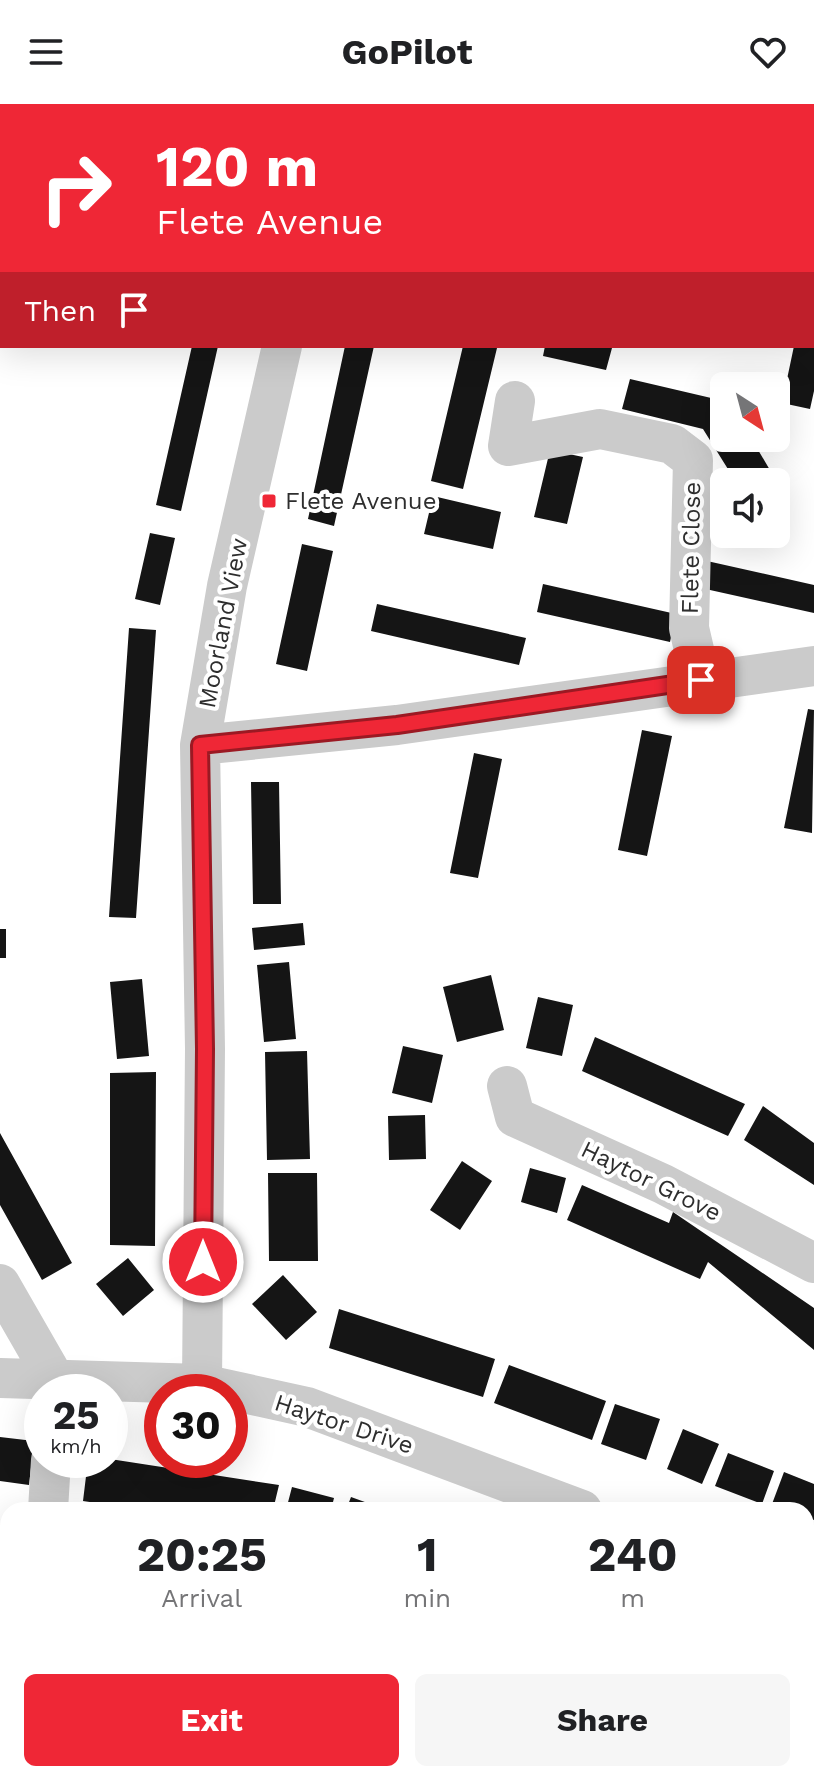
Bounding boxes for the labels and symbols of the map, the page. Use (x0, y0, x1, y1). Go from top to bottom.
north arrow (710, 372, 790, 452)
street label: Flete Close (676, 482, 706, 614)
place label: Flete Avenue (285, 487, 437, 515)
marker: Flete Avenue (260, 492, 278, 510)
street label: Moorland View (193, 536, 253, 710)
pin (667, 646, 735, 714)
street label: Haytor Grove (576, 1135, 726, 1227)
position arrow (161, 1220, 245, 1304)
speed limit sign: 30 (144, 1374, 248, 1478)
street label: Haytor Drive (271, 1388, 417, 1460)

